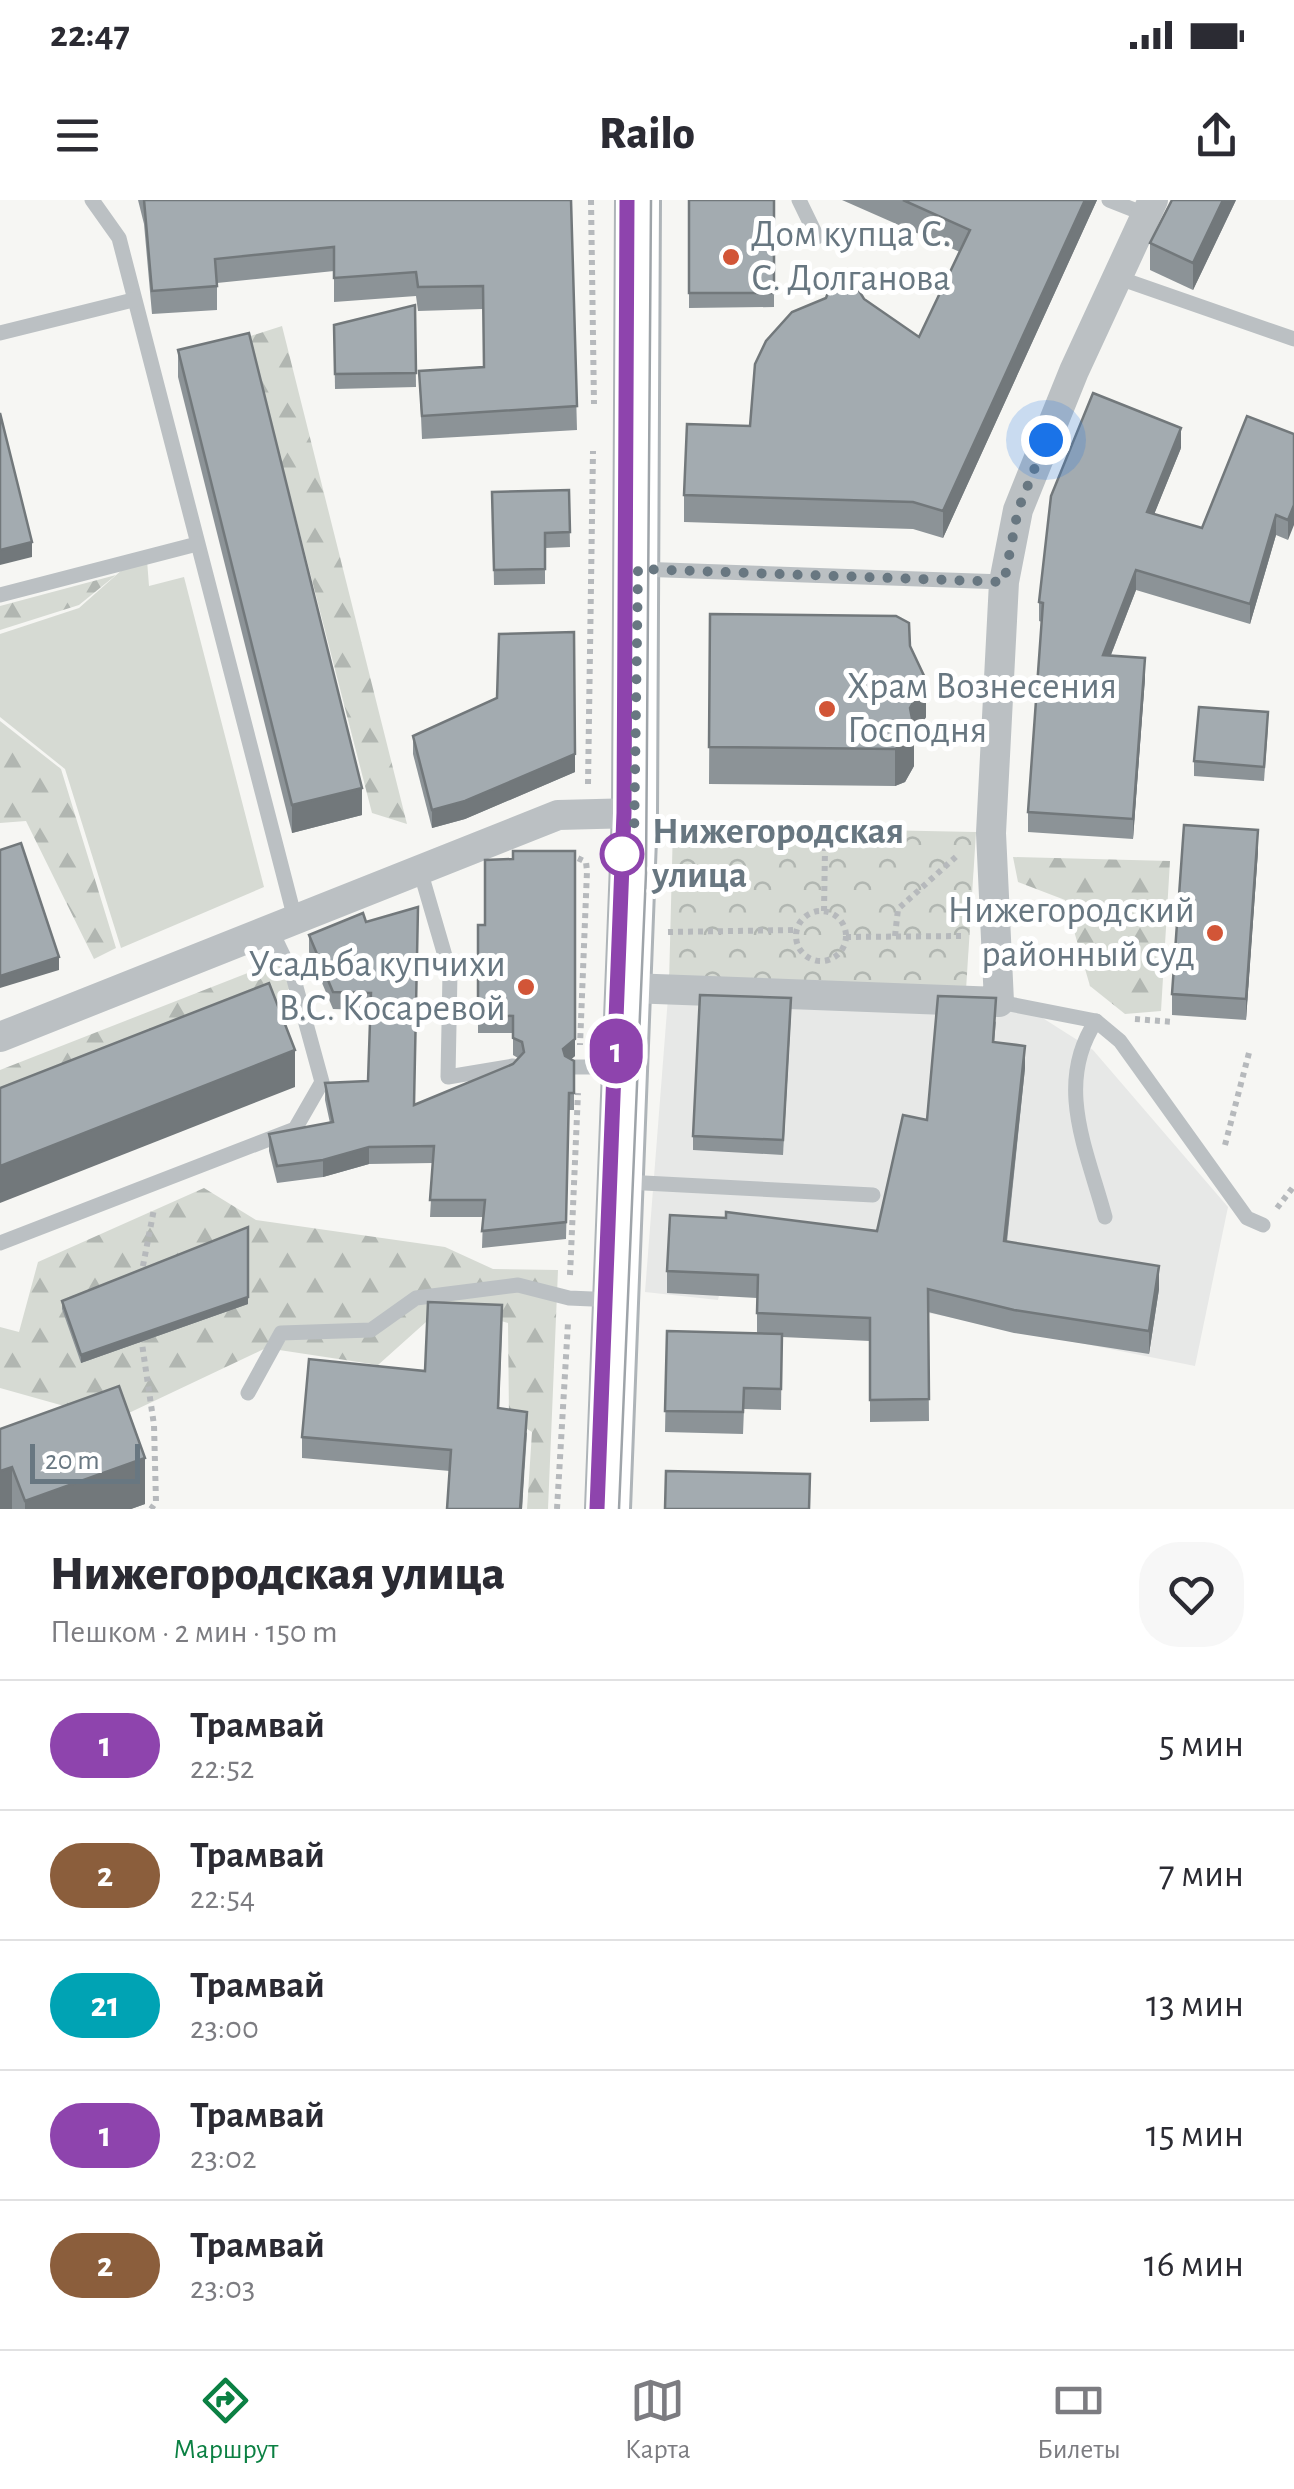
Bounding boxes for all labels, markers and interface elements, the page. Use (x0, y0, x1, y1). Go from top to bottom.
text: 22:47 (50, 16, 130, 54)
icon: menu (50, 108, 105, 163)
icon: share (1189, 108, 1244, 163)
text: Railo (599, 112, 695, 157)
place label: Дом купца С. С. Долганова (751, 216, 951, 298)
marker: Дом купца С. С. Долганова (720, 246, 742, 268)
your location (1021, 415, 1071, 465)
place label: Храм Вознесения Господня (847, 668, 1117, 750)
marker: Храм Вознесения Господня (816, 698, 838, 720)
place label: Нижегородская улица (651, 813, 904, 895)
marker: Нижегородская улица (601, 833, 643, 875)
place label: Нижегородский районный суд (947, 892, 1195, 974)
marker: Нижегородский районный суд (1204, 922, 1226, 944)
place label: Усадьба купчихи В.С. Косаревой (249, 946, 506, 1028)
marker: Усадьба купчихи В.С. Косаревой (515, 976, 537, 998)
line badge: 1 (584, 1018, 648, 1084)
text: 1 (610, 1034, 622, 1069)
scale bar (30, 1439, 140, 1484)
text: 20 m (45, 1447, 100, 1475)
button: heart (1139, 1542, 1244, 1647)
text: Нижегородская улица (50, 1551, 505, 1599)
text: Пешком · 2 мин · 150 m (50, 1616, 338, 1648)
text: Трамвай (190, 1707, 325, 1745)
text: 5 мин (1159, 1726, 1244, 1764)
text: 1 (99, 1728, 111, 1763)
text: 22:52 (190, 1752, 254, 1784)
text: Трамвай (190, 1837, 325, 1875)
text: 7 мин (1159, 1856, 1244, 1894)
text: 2 (97, 1858, 113, 1893)
text: 22:54 (190, 1882, 255, 1914)
text: Трамвай (190, 1967, 325, 2005)
text: 13 мин (1146, 1986, 1244, 2024)
text: 21 (90, 1988, 120, 2023)
text: 23:00 (190, 2012, 259, 2044)
text: Трамвай (190, 2097, 325, 2135)
text: 15 мин (1146, 2116, 1244, 2154)
text: 1 (99, 2118, 111, 2153)
text: 23:02 (190, 2142, 257, 2174)
text: Трамвай (190, 2227, 325, 2265)
text: 16 мин (1144, 2246, 1244, 2284)
text: 2 (97, 2248, 113, 2283)
text: 23:03 (190, 2272, 255, 2304)
tab: Маршрут (173, 2373, 278, 2467)
tab: Карта (625, 2373, 690, 2467)
tab: Билеты (1037, 2373, 1121, 2467)

